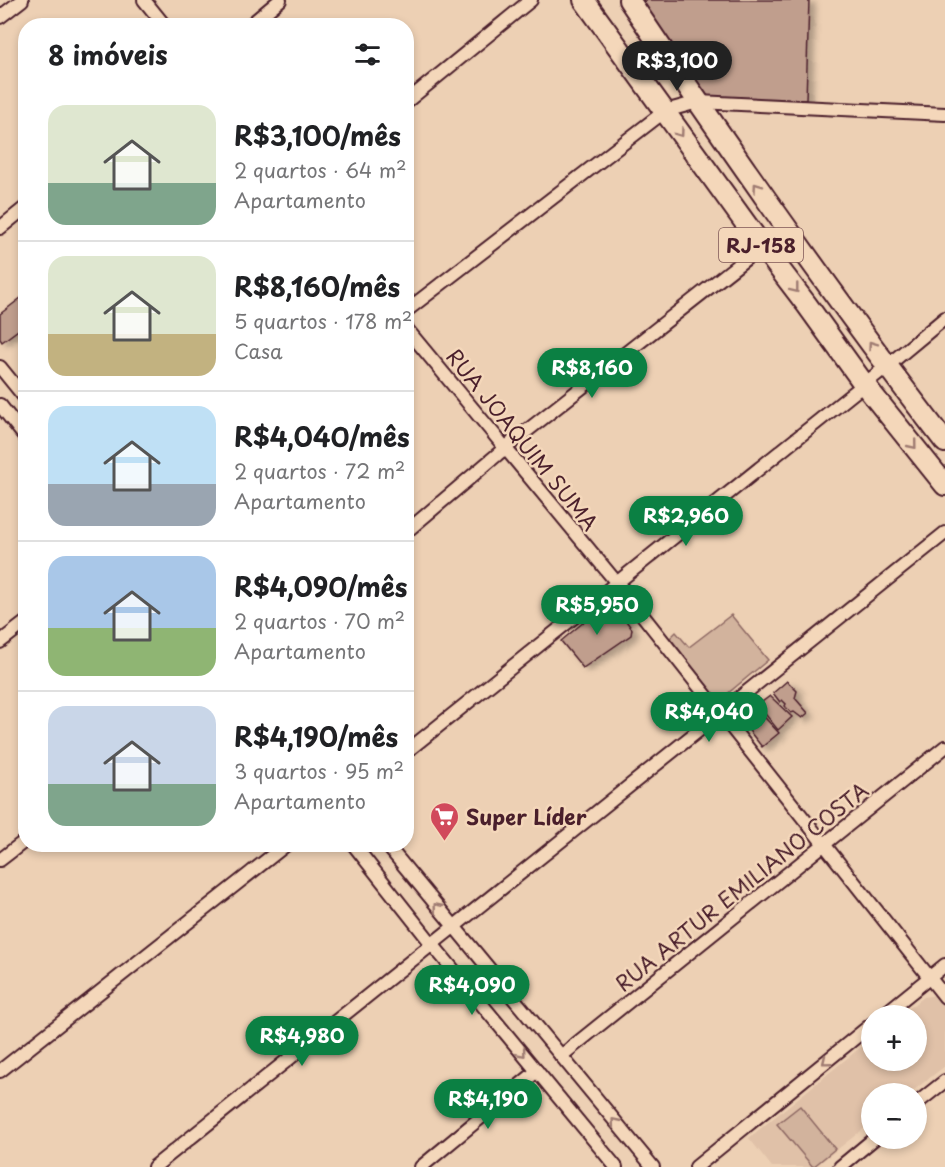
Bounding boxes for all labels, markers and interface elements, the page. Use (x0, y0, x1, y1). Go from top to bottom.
text: 8 imóveis (48, 35, 168, 74)
icon: filters (351, 38, 384, 71)
pin: R$3,100 (622, 41, 732, 92)
text: R$3,100 (636, 45, 718, 75)
text: R$3,100/mês (234, 116, 401, 155)
one-way arrow (672, 126, 683, 137)
icon: home (96, 129, 168, 201)
text: 2 quartos · 64 m² (234, 155, 407, 185)
one-way arrow (753, 183, 764, 194)
text: Apartamento (234, 185, 366, 215)
road number: RJ-158 (719, 228, 803, 262)
text: R$8,160/mês (234, 267, 400, 306)
icon: home (96, 280, 168, 352)
one-way arrow (788, 283, 799, 294)
text: 5 quartos · 178 m² (234, 306, 412, 336)
text: Casa (234, 336, 283, 366)
one-way arrow (868, 340, 879, 351)
street label: RUA JOAQUIM SUMA (439, 341, 607, 537)
pin: R$8,160 (537, 348, 647, 399)
text: R$8,160 (551, 352, 633, 382)
text: R$4,040/mês (234, 417, 410, 456)
icon: home (96, 430, 168, 502)
one-way arrow (906, 438, 917, 449)
text: 2 quartos · 72 m² (234, 456, 405, 486)
text: Apartamento (234, 486, 366, 516)
pin: R$2,960 (631, 496, 741, 547)
text: R$2,960 (643, 500, 729, 530)
text: R$4,090/mês (234, 567, 408, 606)
icon: home (96, 580, 168, 652)
pin: R$5,950 (542, 585, 652, 636)
text: R$5,950 (555, 589, 639, 619)
text: 2 quartos · 70 m² (234, 606, 405, 636)
text: Apartamento (234, 636, 366, 666)
pin: R$4,040 (654, 692, 764, 743)
text: R$4,040 (665, 696, 753, 726)
text: R$4,190/mês (234, 717, 398, 756)
icon: home (96, 730, 168, 802)
text: 3 quartos · 95 m² (234, 756, 404, 786)
street label: RUA ARTUR EMILIANO COSTA (607, 774, 875, 998)
text: Apartamento (234, 786, 366, 816)
supermarket icon: Super Líder (429, 800, 461, 842)
place label: Super Líder (466, 800, 587, 832)
one-way arrow (434, 903, 445, 914)
pin: R$4,090 (417, 965, 527, 1016)
text: R$4,090 (428, 969, 516, 999)
map controls (861, 1005, 927, 1149)
button: + (861, 1005, 927, 1071)
pin: R$4,980 (247, 1016, 357, 1067)
text: R$4,980 (259, 1020, 345, 1050)
one-way arrow (515, 1046, 526, 1057)
one-way arrow (822, 1054, 833, 1065)
pin: R$4,190 (433, 1079, 543, 1130)
text: R$4,190 (448, 1083, 528, 1113)
button: − (861, 1083, 927, 1149)
one-way arrow (612, 1118, 623, 1129)

